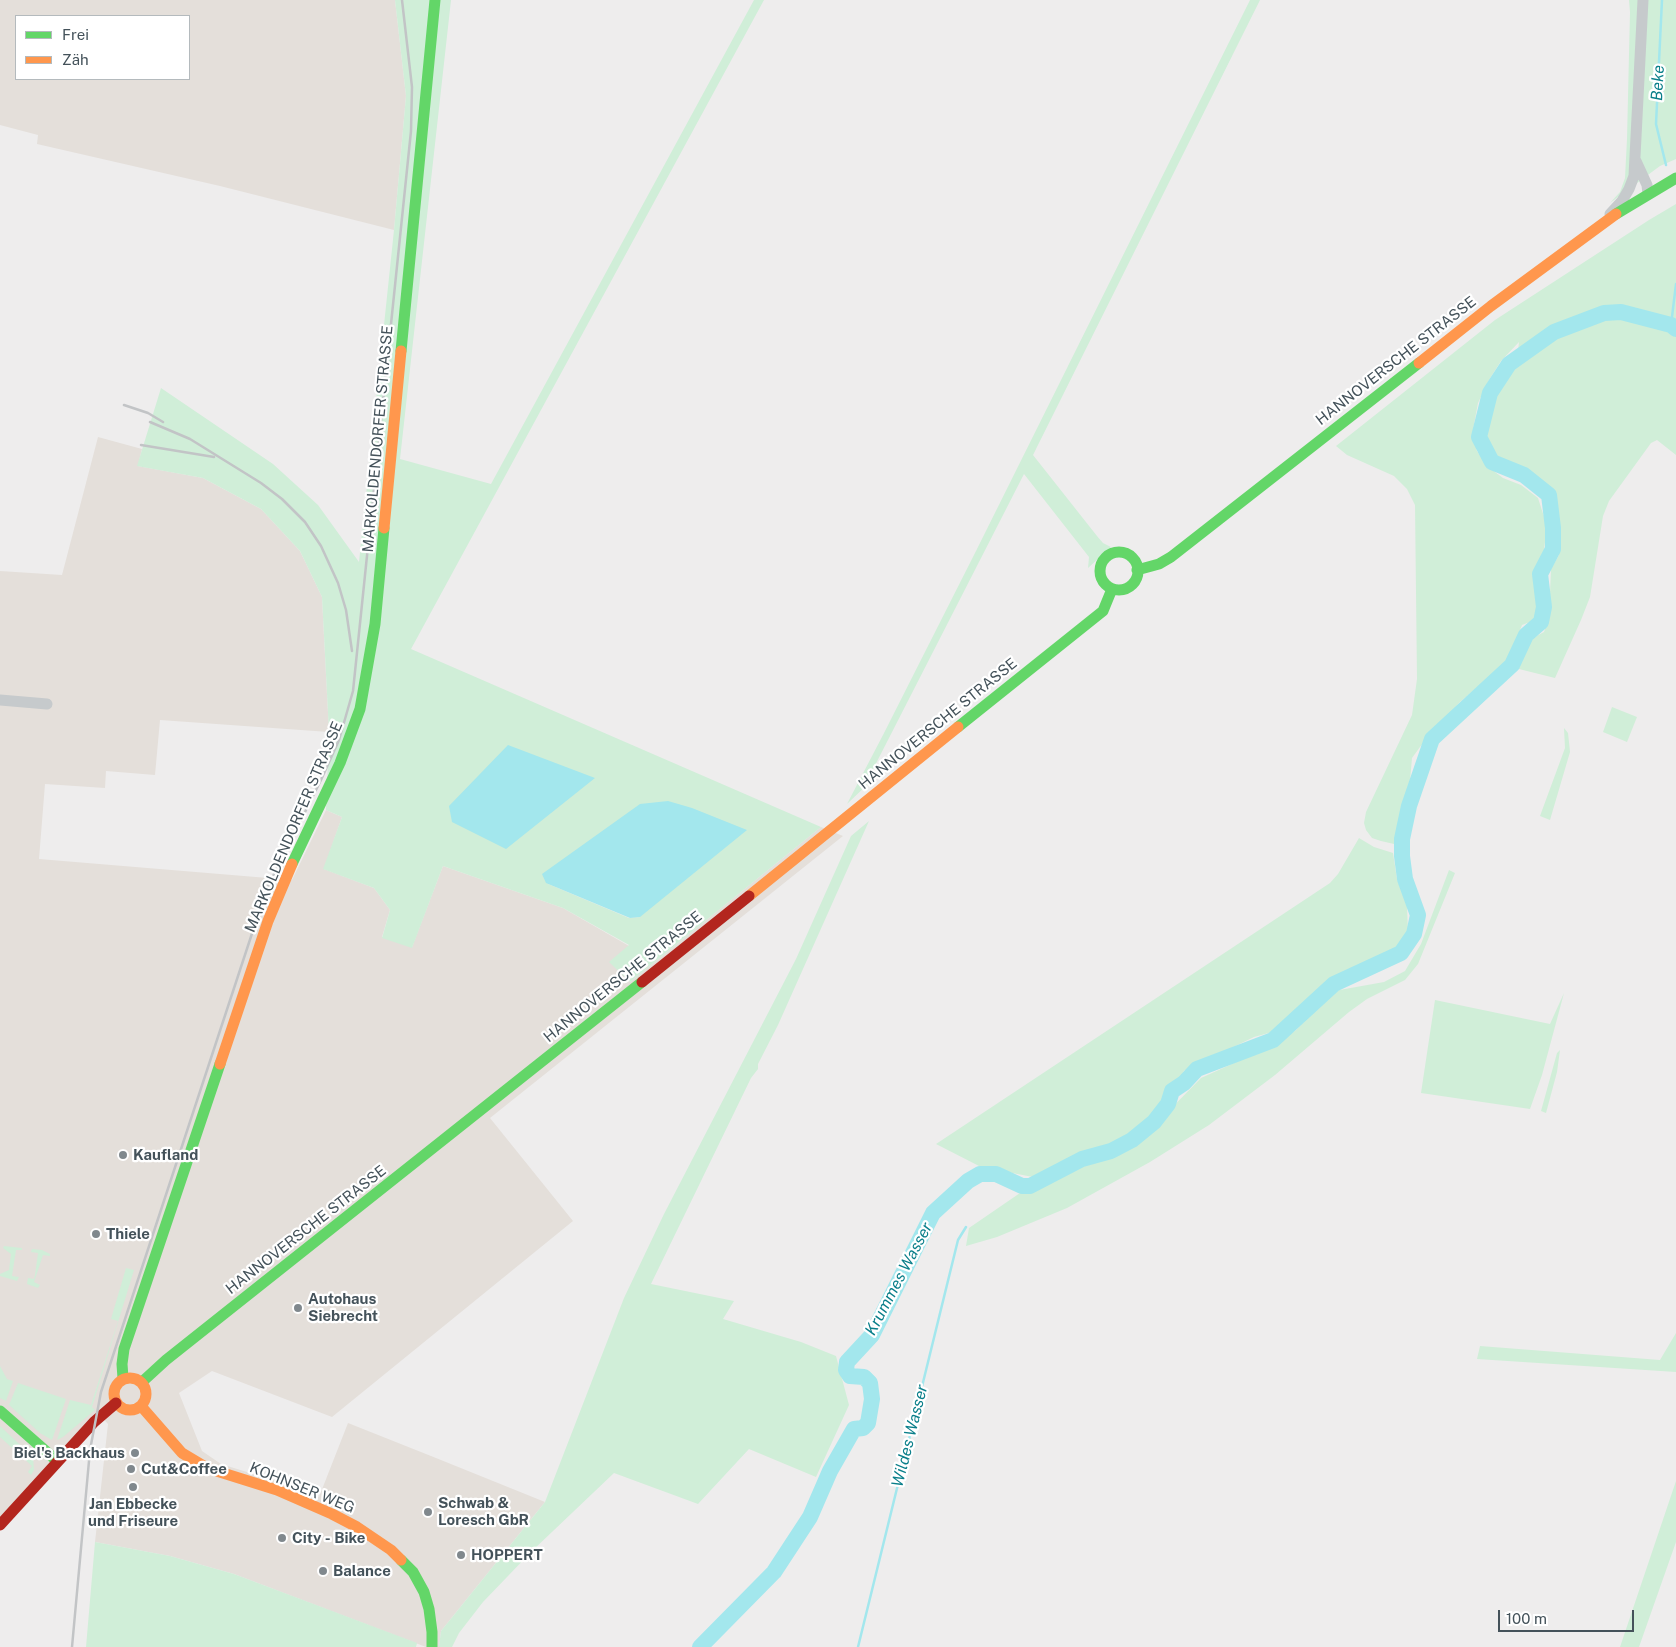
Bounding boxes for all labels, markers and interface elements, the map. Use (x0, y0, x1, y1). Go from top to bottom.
legend (15, 15, 190, 80)
text: Frei (62, 26, 89, 43)
text: Zäh (62, 51, 89, 68)
water label: Beke (1647, 64, 1669, 102)
street label: HANNOVERSCHE STRASSE (1312, 293, 1480, 429)
street label: MARKOLDENDORFER STRASSE (359, 325, 397, 553)
street label: HANNOVERSCHE STRASSE (855, 655, 1021, 793)
street label: MARKOLDENDORFER STRASSE (241, 719, 347, 935)
street label: HANNOVERSCHE STRASSE (540, 908, 706, 1046)
place label: Kaufland (133, 1146, 198, 1164)
marker: Kaufland (117, 1149, 129, 1161)
street label: HANNOVERSCHE STRASSE (222, 1162, 390, 1298)
water label: Krummes Wasser (861, 1219, 937, 1339)
place label: Thiele (106, 1225, 150, 1243)
marker: Thiele (90, 1228, 102, 1240)
place label: Autohaus Siebrecht (308, 1290, 378, 1325)
marker: Autohaus Siebrecht (292, 1302, 304, 1314)
water label: Wildes Wasser (888, 1383, 932, 1489)
place label: Biel's Backhaus (14, 1444, 125, 1462)
marker: Biel's Backhaus (129, 1447, 141, 1459)
street label: KOHNSER WEG (247, 1459, 357, 1517)
place label: Cut&Coffee (141, 1460, 227, 1478)
marker: Cut&Coffee (125, 1463, 137, 1475)
marker: Jan Ebbecke und Friseure (127, 1481, 139, 1493)
place label: Schwab & Loresch GbR (438, 1494, 529, 1529)
place label: Jan Ebbecke und Friseure (88, 1495, 178, 1530)
marker: Schwab & Loresch GbR (422, 1506, 434, 1518)
place label: City - Bike (292, 1529, 365, 1547)
marker: City - Bike (276, 1532, 288, 1544)
place label: HOPPERT (471, 1546, 543, 1564)
marker: HOPPERT (455, 1549, 467, 1561)
place label: Balance (333, 1562, 391, 1580)
marker: Balance (317, 1565, 329, 1577)
scale bar (1501, 1600, 1637, 1632)
text: 100 m (1506, 1610, 1547, 1627)

